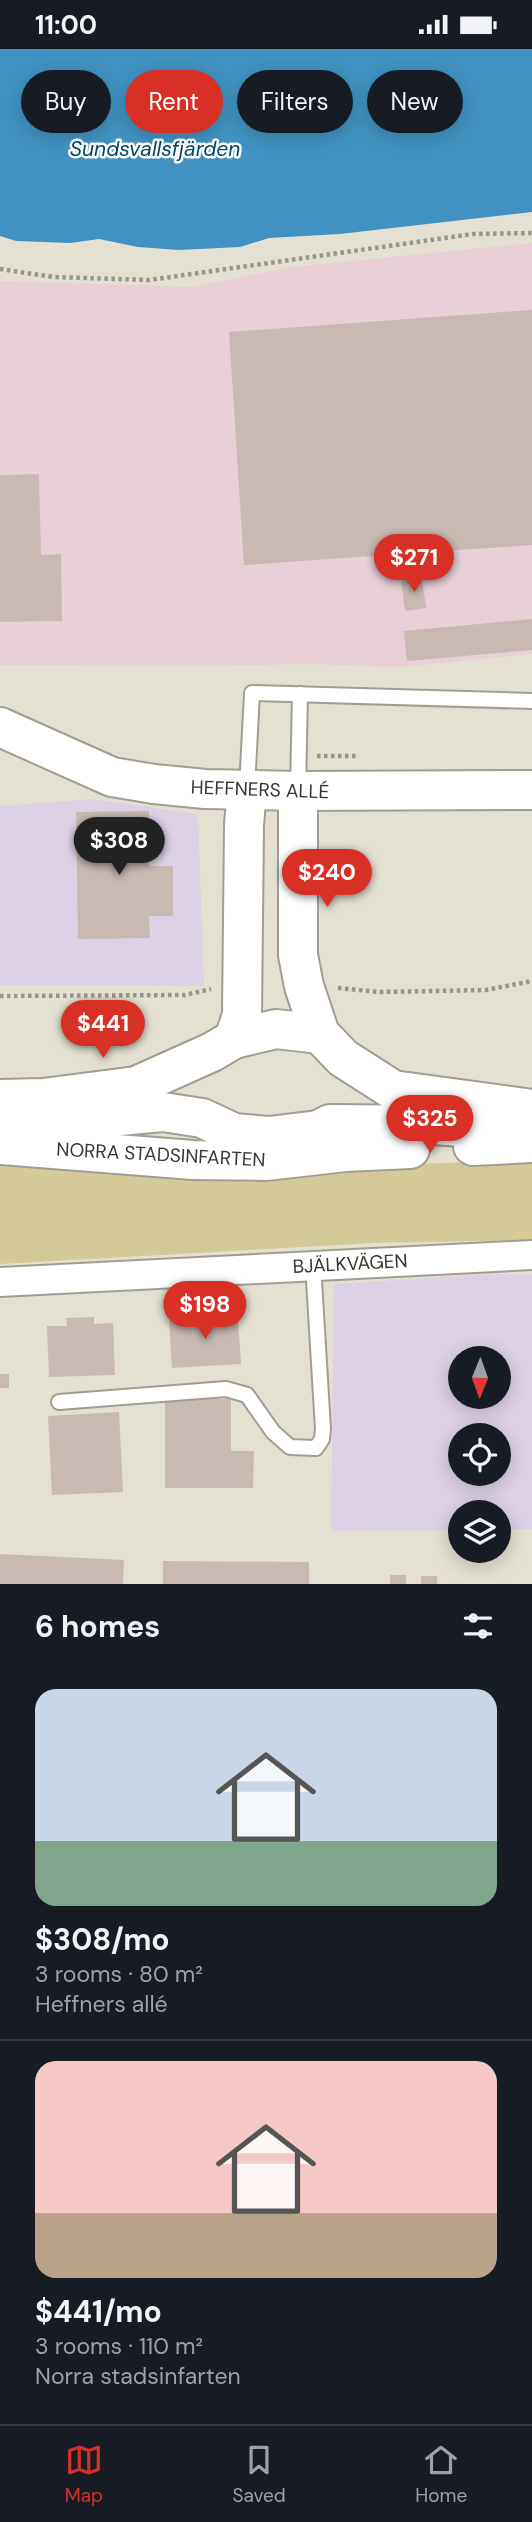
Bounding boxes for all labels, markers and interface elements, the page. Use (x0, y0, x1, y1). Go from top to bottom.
text: 11:00 (35, 8, 97, 42)
chip: Buy (21, 70, 111, 133)
chip: Rent (125, 70, 223, 133)
chip: Filters (237, 70, 353, 133)
chip: New (367, 70, 463, 133)
water label: Sundsvallsfjärden (70, 135, 240, 163)
pin: $271 (373, 535, 455, 594)
text: $271 (390, 542, 438, 572)
street label: HEFFNERS ALLÉ (190, 775, 330, 804)
pin: $308 (78, 817, 160, 877)
text: $308 (90, 825, 148, 855)
pin: $240 (286, 849, 368, 909)
text: $240 (298, 857, 356, 887)
pin: $441 (62, 1000, 144, 1060)
text: $441 (77, 1008, 129, 1038)
pin: $325 (389, 1095, 471, 1155)
text: $325 (402, 1103, 458, 1133)
street label: NORRA STADSINFARTEN (56, 1137, 266, 1172)
street label: BJÄLKVÄGEN (292, 1248, 408, 1279)
pin: $198 (164, 1281, 246, 1341)
text: $198 (179, 1289, 231, 1319)
north arrow (448, 1346, 511, 1409)
map controls (448, 1346, 511, 1563)
button: locate (448, 1423, 511, 1486)
button: layers (448, 1500, 511, 1563)
text: 6 homes (35, 1607, 160, 1646)
icon: filters (459, 1607, 497, 1645)
icon: home (203, 1734, 329, 1860)
text: $308/mo (35, 1920, 170, 1959)
text: 3 rooms · 80 m² (35, 1959, 203, 1989)
text: Heffners allé (35, 1989, 168, 2019)
icon: home (203, 2106, 329, 2232)
text: $441/mo (35, 2292, 162, 2331)
text: 3 rooms · 110 m² (35, 2331, 203, 2361)
text: Norra stadsinfarten (35, 2361, 241, 2391)
tab: Map (65, 2441, 103, 2508)
tab: Saved (233, 2441, 286, 2508)
tab: Home (415, 2441, 467, 2508)

